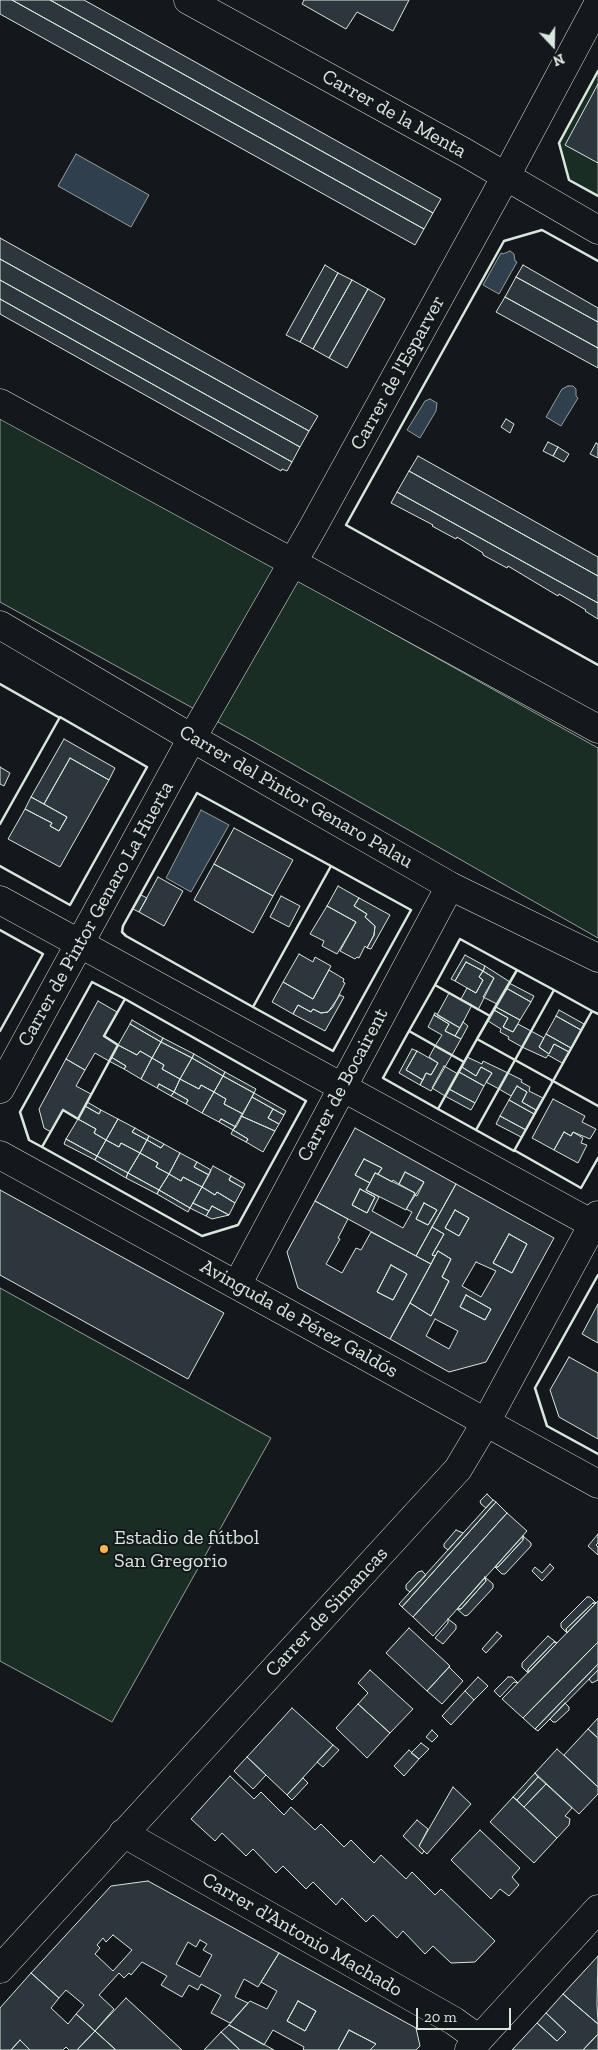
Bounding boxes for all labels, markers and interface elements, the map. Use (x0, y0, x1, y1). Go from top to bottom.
north arrow (528, 20, 578, 70)
text: N (551, 50, 567, 69)
street label: Carrer de la Menta (318, 64, 470, 164)
street label: Carrer de l'Esparver (346, 292, 450, 454)
street label: Carrer del Pintor Genaro Palau (175, 720, 417, 874)
street label: Carrer de Pintor Genaro La Huerta (13, 777, 179, 1051)
street label: Carrer de Bocairent (292, 1004, 394, 1166)
street label: Avinguda de Pérez Galdós (196, 1255, 402, 1383)
place label: Estadio de fútbol San Gregorio (114, 1526, 259, 1573)
street label: Carrer de Simancas (261, 1542, 393, 1682)
marker: Estadio de fútbol San Gregorio (98, 1543, 110, 1555)
street label: Carrer d'Antonio Machado (198, 1868, 406, 2002)
scale bar (418, 1998, 513, 2030)
text: 20 m (424, 2008, 457, 2026)

